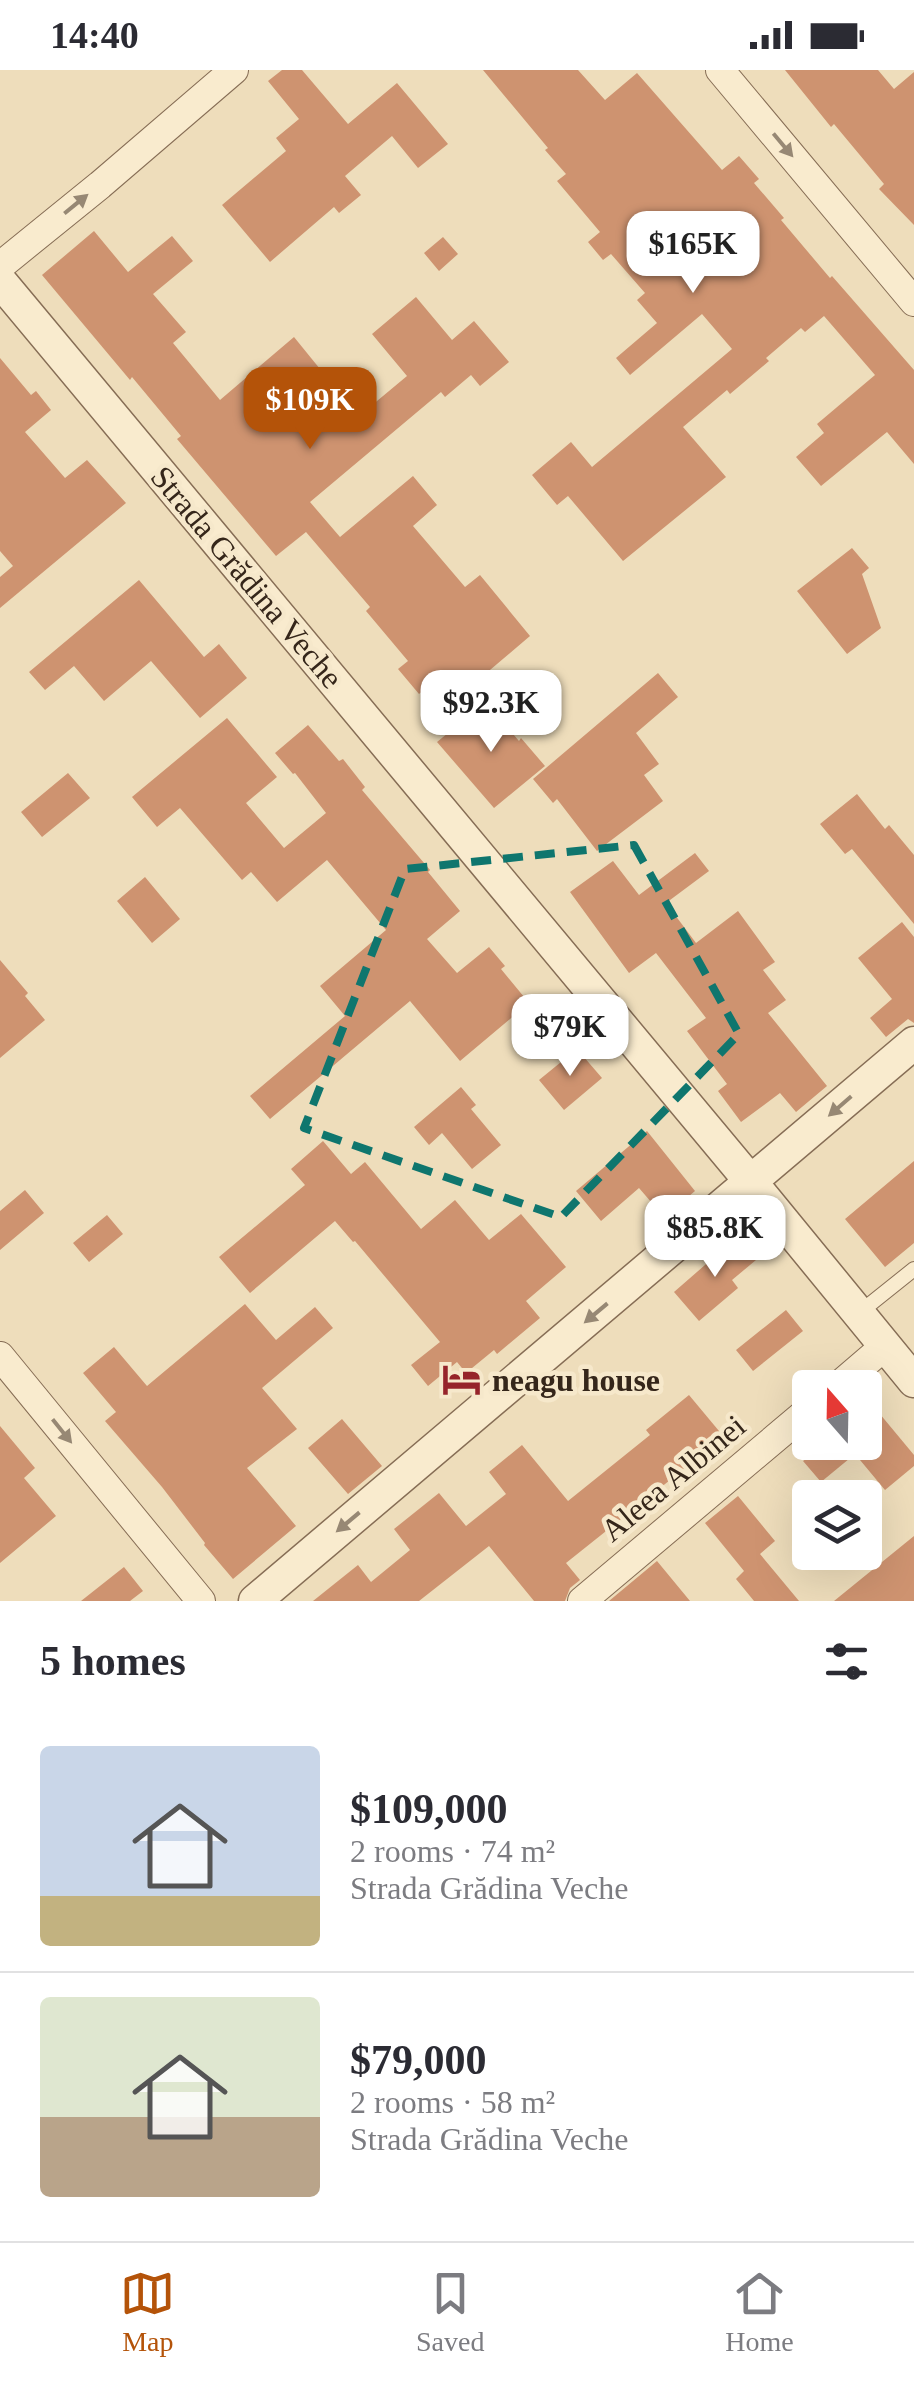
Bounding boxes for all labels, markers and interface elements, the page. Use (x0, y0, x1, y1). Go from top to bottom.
text: 14:40 (50, 14, 139, 56)
one-way arrow (772, 132, 793, 157)
one-way arrow (63, 194, 88, 215)
pin: $165K (623, 211, 763, 296)
text: $165K (649, 225, 737, 261)
pin: $109K (240, 367, 380, 452)
text: $109K (266, 381, 354, 417)
street label: Strada Grădina Veche (144, 459, 350, 695)
pin: $92.3K (410, 670, 572, 755)
text: $92.3K (443, 684, 539, 720)
pin: $79K (511, 994, 629, 1079)
text: $79K (534, 1008, 606, 1044)
one-way arrow (828, 1095, 853, 1117)
pin: $85.8K (634, 1195, 796, 1280)
text: $85.8K (667, 1209, 763, 1245)
one-way arrow (584, 1302, 609, 1323)
hotel icon: neagu house (441, 1359, 483, 1401)
place label: neagu house (492, 1362, 660, 1398)
north arrow (792, 1370, 882, 1460)
map controls (792, 1370, 882, 1570)
street label: Aleea Albinei (594, 1407, 752, 1549)
one-way arrow (51, 1418, 72, 1443)
button: layers (792, 1480, 882, 1570)
one-way arrow (336, 1511, 361, 1533)
icon: filters (819, 1634, 874, 1689)
text: 5 homes (40, 1638, 186, 1684)
icon: home (120, 1786, 240, 1906)
text: $109,000 (350, 1786, 508, 1832)
text: 2 rooms · 74 m² (350, 1833, 555, 1869)
text: Strada Grădina Veche (350, 1870, 628, 1906)
icon: home (120, 2037, 240, 2157)
text: $79,000 (350, 2037, 487, 2083)
text: 2 rooms · 58 m² (350, 2084, 555, 2120)
text: Strada Grădina Veche (350, 2121, 628, 2157)
tab: Map (120, 2266, 175, 2358)
tab: Saved (416, 2266, 484, 2358)
tab: Home (725, 2266, 794, 2358)

